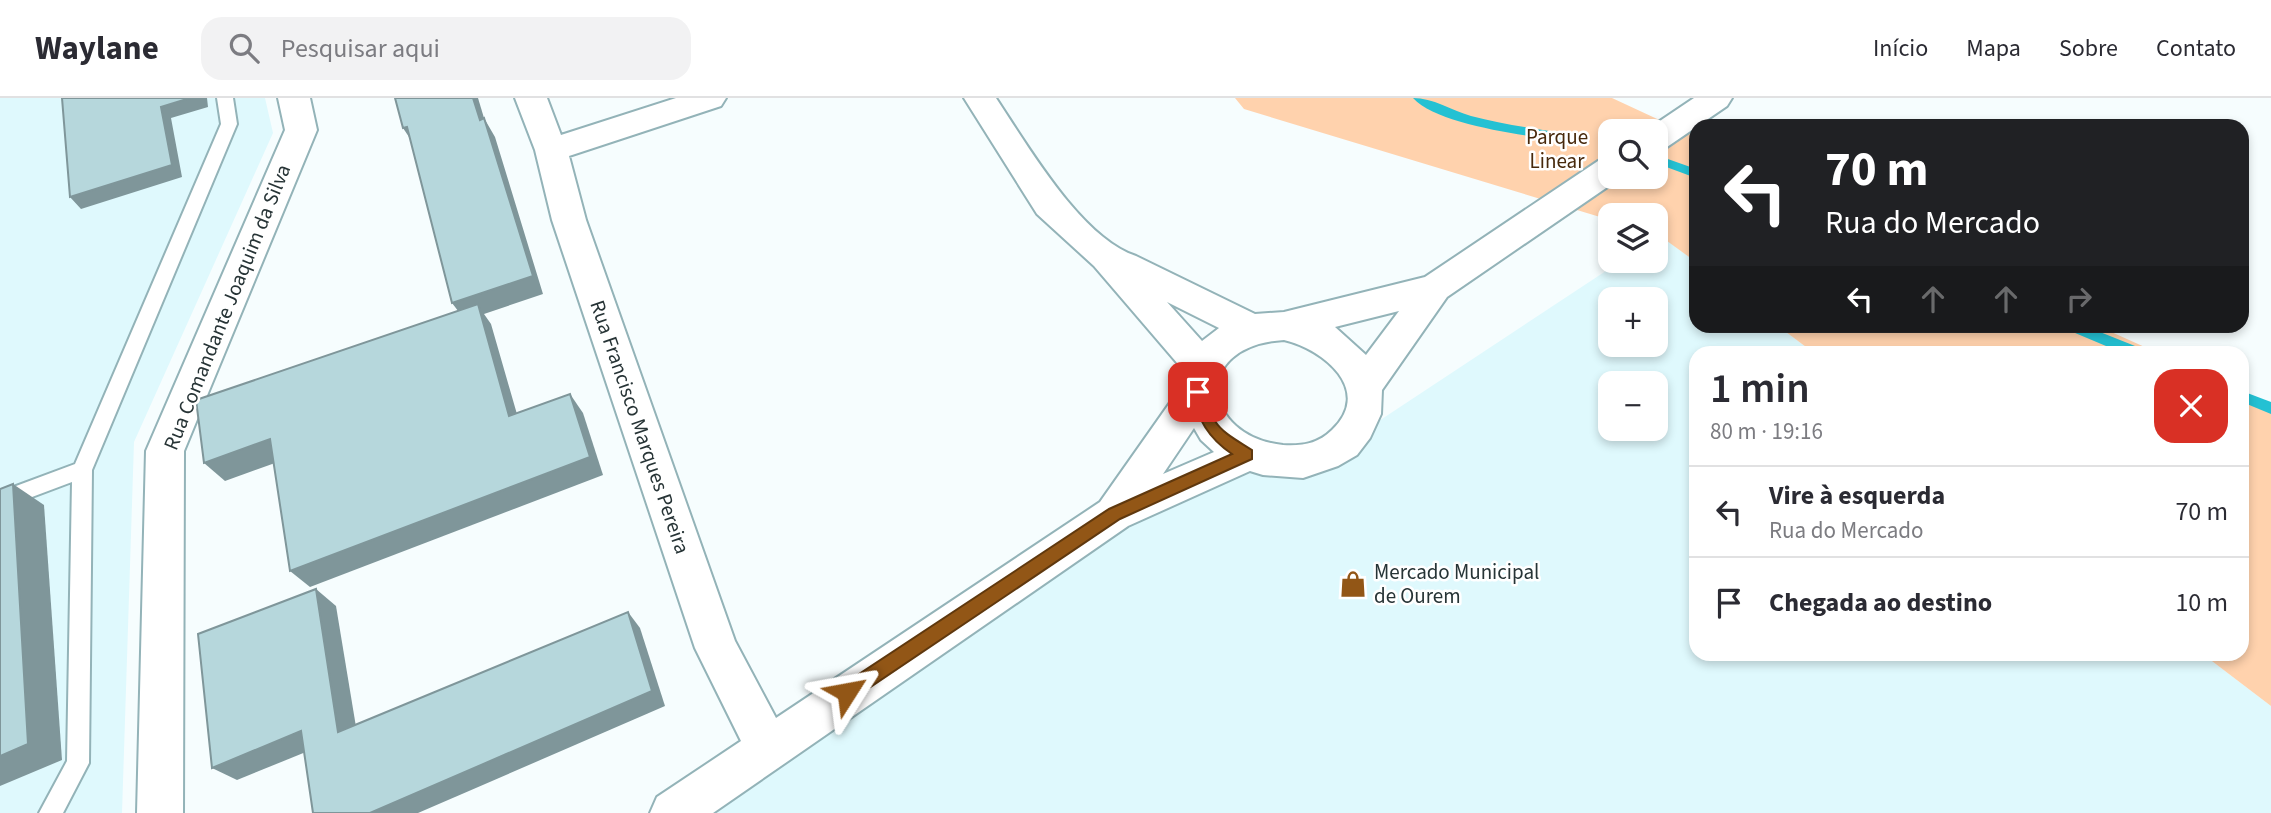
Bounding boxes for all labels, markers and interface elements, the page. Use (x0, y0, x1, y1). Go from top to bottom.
search box (201, 17, 691, 80)
text: Waylane (35, 25, 159, 72)
icon: search (225, 29, 263, 67)
text: Pesquisar aqui (281, 30, 440, 67)
text: Início (1873, 31, 1928, 66)
text: Mapa (1966, 31, 2021, 66)
text: Sobre (2059, 31, 2118, 66)
text: Contato (2156, 31, 2236, 66)
map controls (1598, 119, 1668, 441)
button: search (1598, 119, 1668, 189)
park label: Parque Linear (1526, 122, 1588, 176)
text: 70 m (1825, 135, 1929, 205)
icon: left (1710, 147, 1801, 238)
street label: Rua Comandante Joaquim da Silva (156, 160, 298, 454)
text: Rua do Mercado (1825, 200, 2040, 246)
button: layers (1598, 203, 1668, 273)
icon: left (1841, 280, 1879, 318)
icon: ahead (1914, 280, 1952, 318)
icon: ahead (1987, 280, 2025, 318)
icon: right (2060, 280, 2098, 318)
button: + (1598, 287, 1668, 357)
street label: Rua Francisco Marques Pereira (582, 296, 698, 558)
text: 1 min (1710, 359, 1810, 419)
pin (1168, 362, 1228, 422)
button: close (2154, 369, 2228, 443)
button: − (1598, 371, 1668, 441)
icon: arrive (1179, 373, 1217, 411)
text: 80 m · 19:16 (1710, 415, 1823, 448)
text: Vire à esquerda (1769, 477, 1945, 514)
icon: left (1710, 493, 1748, 531)
text: 70 m (2175, 493, 2228, 530)
text: Rua do Mercado (1769, 514, 1924, 547)
place label: Mercado Municipal de Ourem (1374, 557, 1539, 611)
shop icon: Mercado Municipal de Ourem (1338, 569, 1368, 599)
icon: arrive (1710, 584, 1748, 622)
text: Chegada ao destino (1769, 584, 1992, 621)
text: 10 m (2175, 584, 2228, 621)
position arrow (810, 655, 884, 729)

